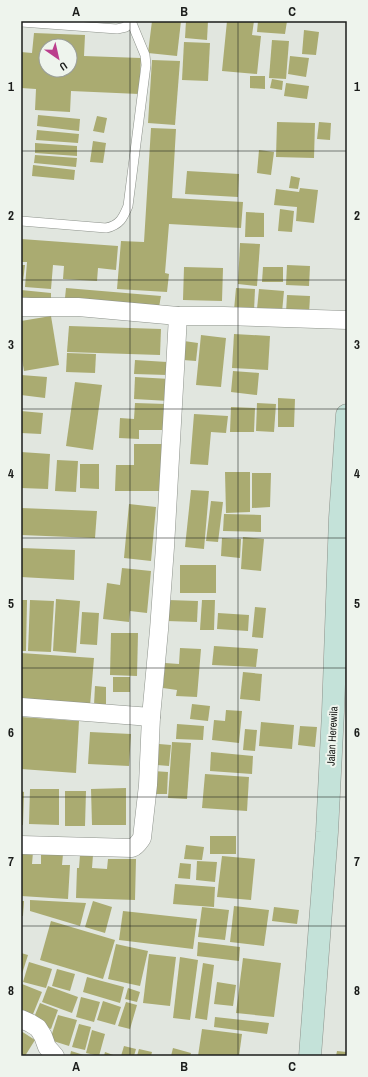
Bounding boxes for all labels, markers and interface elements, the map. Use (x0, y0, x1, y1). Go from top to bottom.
text: A (72, 3, 80, 20)
text: B (180, 3, 188, 20)
text: C (288, 3, 296, 20)
north arrow (38, 38, 78, 78)
text: U (57, 59, 70, 74)
text: 1 (8, 78, 14, 95)
text: 1 (354, 78, 360, 95)
text: 2 (8, 207, 14, 224)
text: 2 (354, 207, 360, 224)
text: 3 (8, 336, 14, 353)
text: 3 (354, 336, 360, 353)
text: 4 (8, 465, 14, 482)
text: 4 (354, 465, 360, 482)
text: 5 (8, 595, 14, 612)
text: 5 (354, 595, 360, 612)
street label: Jalan Herewila (323, 706, 341, 766)
text: 6 (8, 724, 14, 741)
text: 6 (354, 724, 360, 741)
text: 7 (8, 853, 14, 870)
text: 7 (354, 853, 360, 870)
text: 8 (8, 982, 14, 999)
text: 8 (354, 982, 360, 999)
text: A (72, 1058, 80, 1075)
text: B (180, 1058, 188, 1075)
text: C (288, 1058, 296, 1075)

